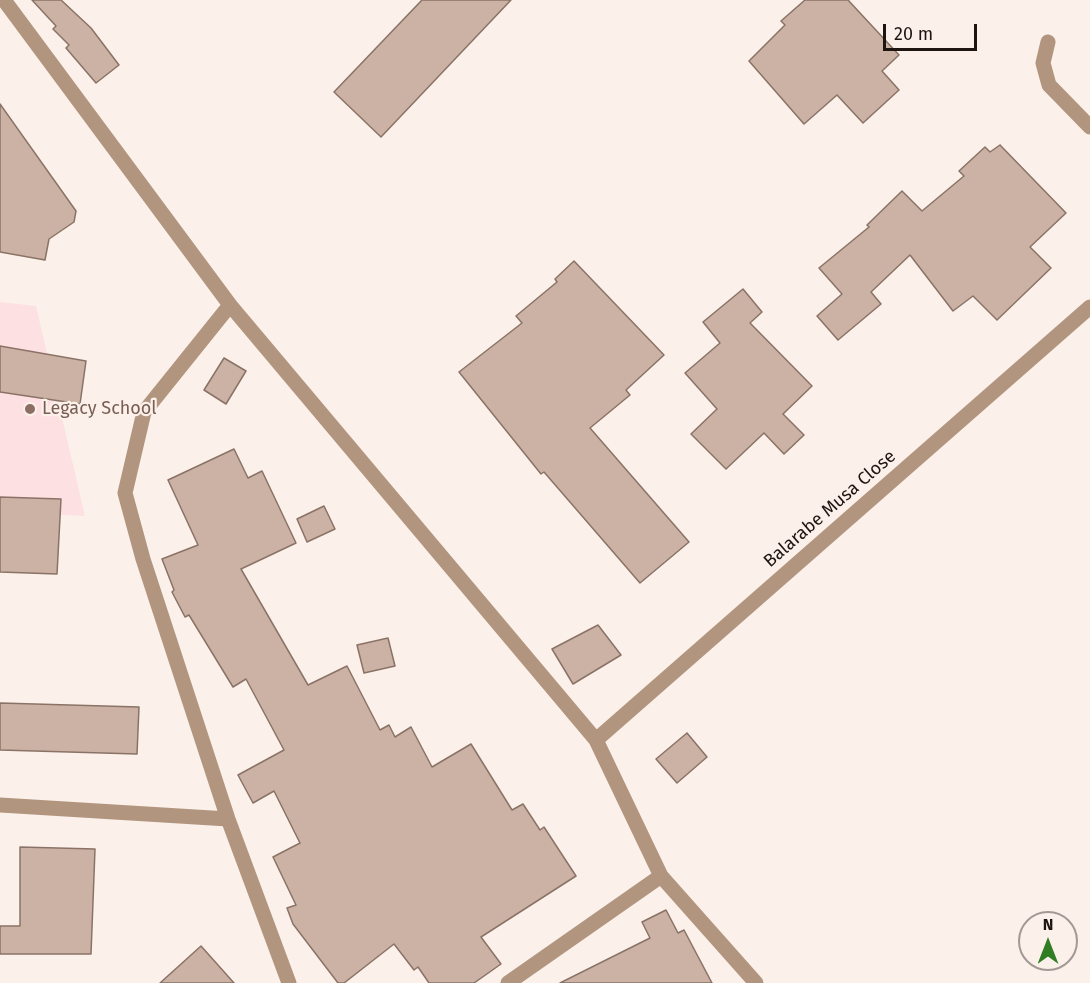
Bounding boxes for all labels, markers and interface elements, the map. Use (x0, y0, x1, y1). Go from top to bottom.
scale bar (886, 12, 980, 50)
text: 20 m (894, 23, 933, 45)
place label: Legacy School (42, 398, 157, 420)
marker: Legacy School (23, 402, 37, 416)
street label: Balarabe Musa Close (760, 446, 900, 572)
north arrow (1018, 911, 1078, 971)
text: N (1043, 915, 1053, 934)

